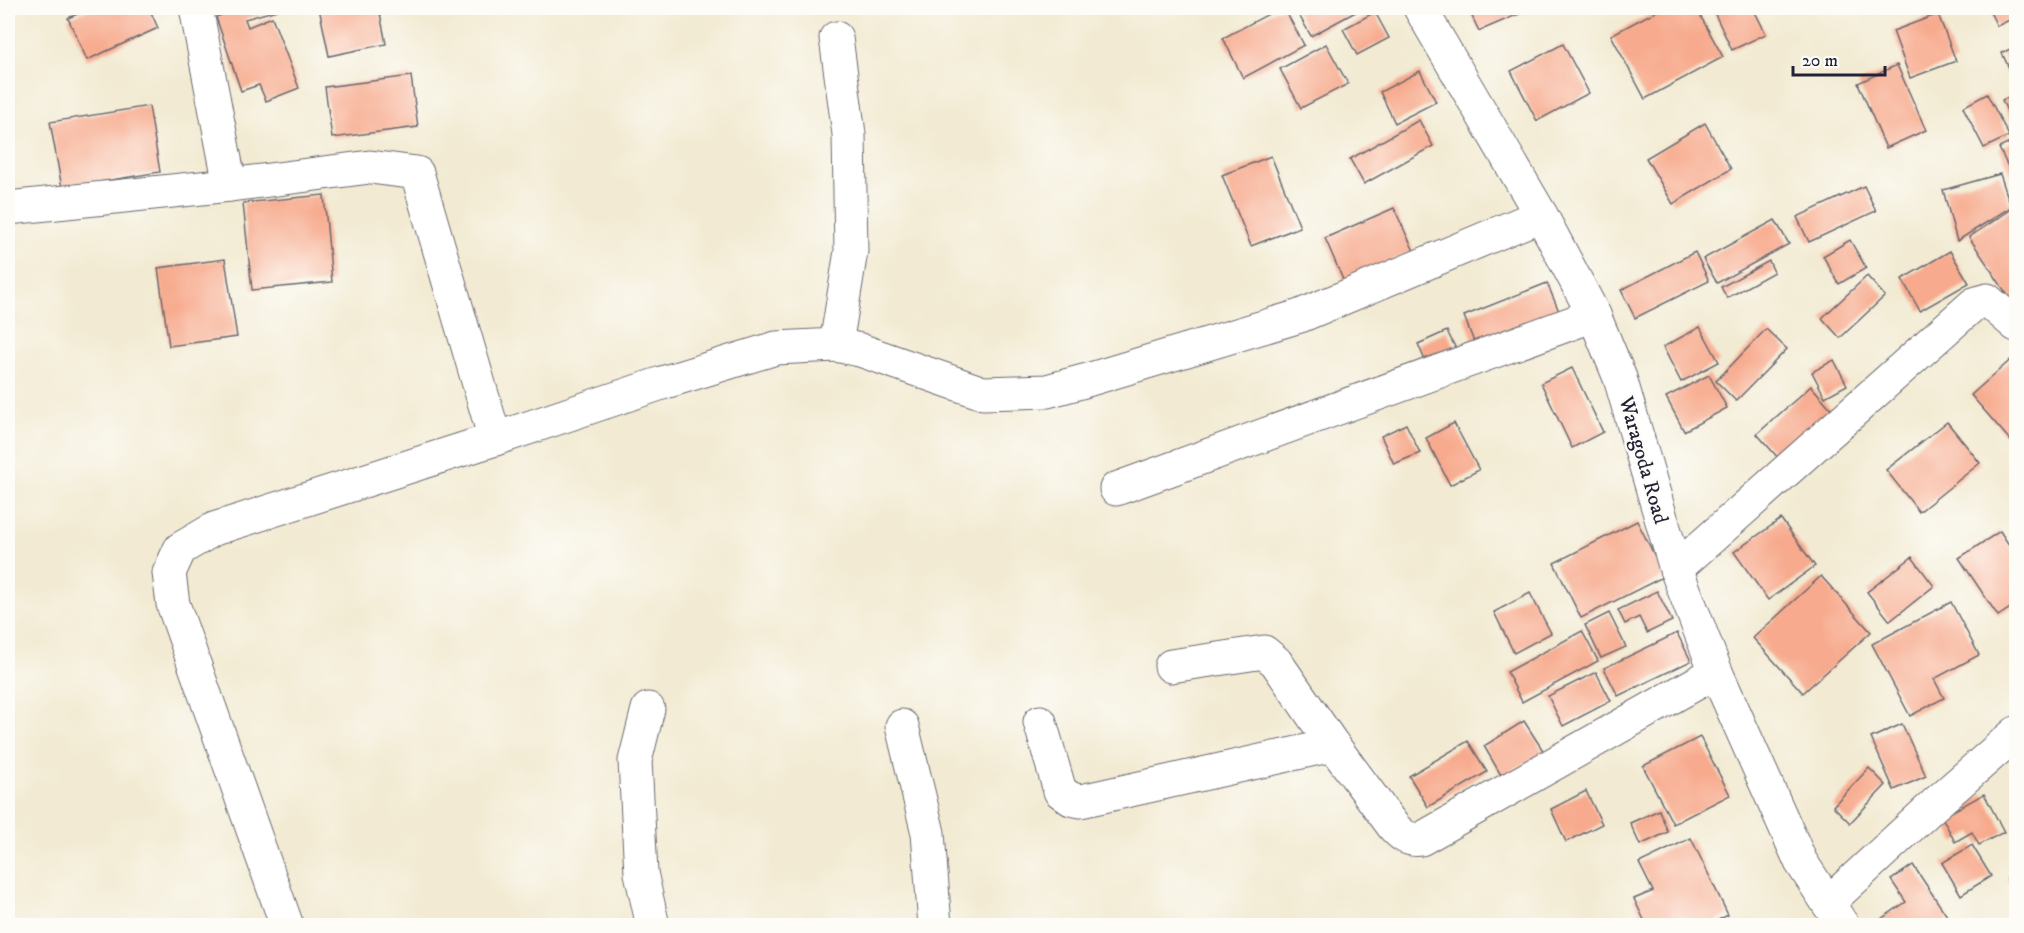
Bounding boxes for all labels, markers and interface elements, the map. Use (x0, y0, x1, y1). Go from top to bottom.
scale bar (1793, 39, 1884, 77)
text: 20 m (1802, 50, 1838, 72)
street label: Waragoda Road (1612, 393, 1674, 528)

